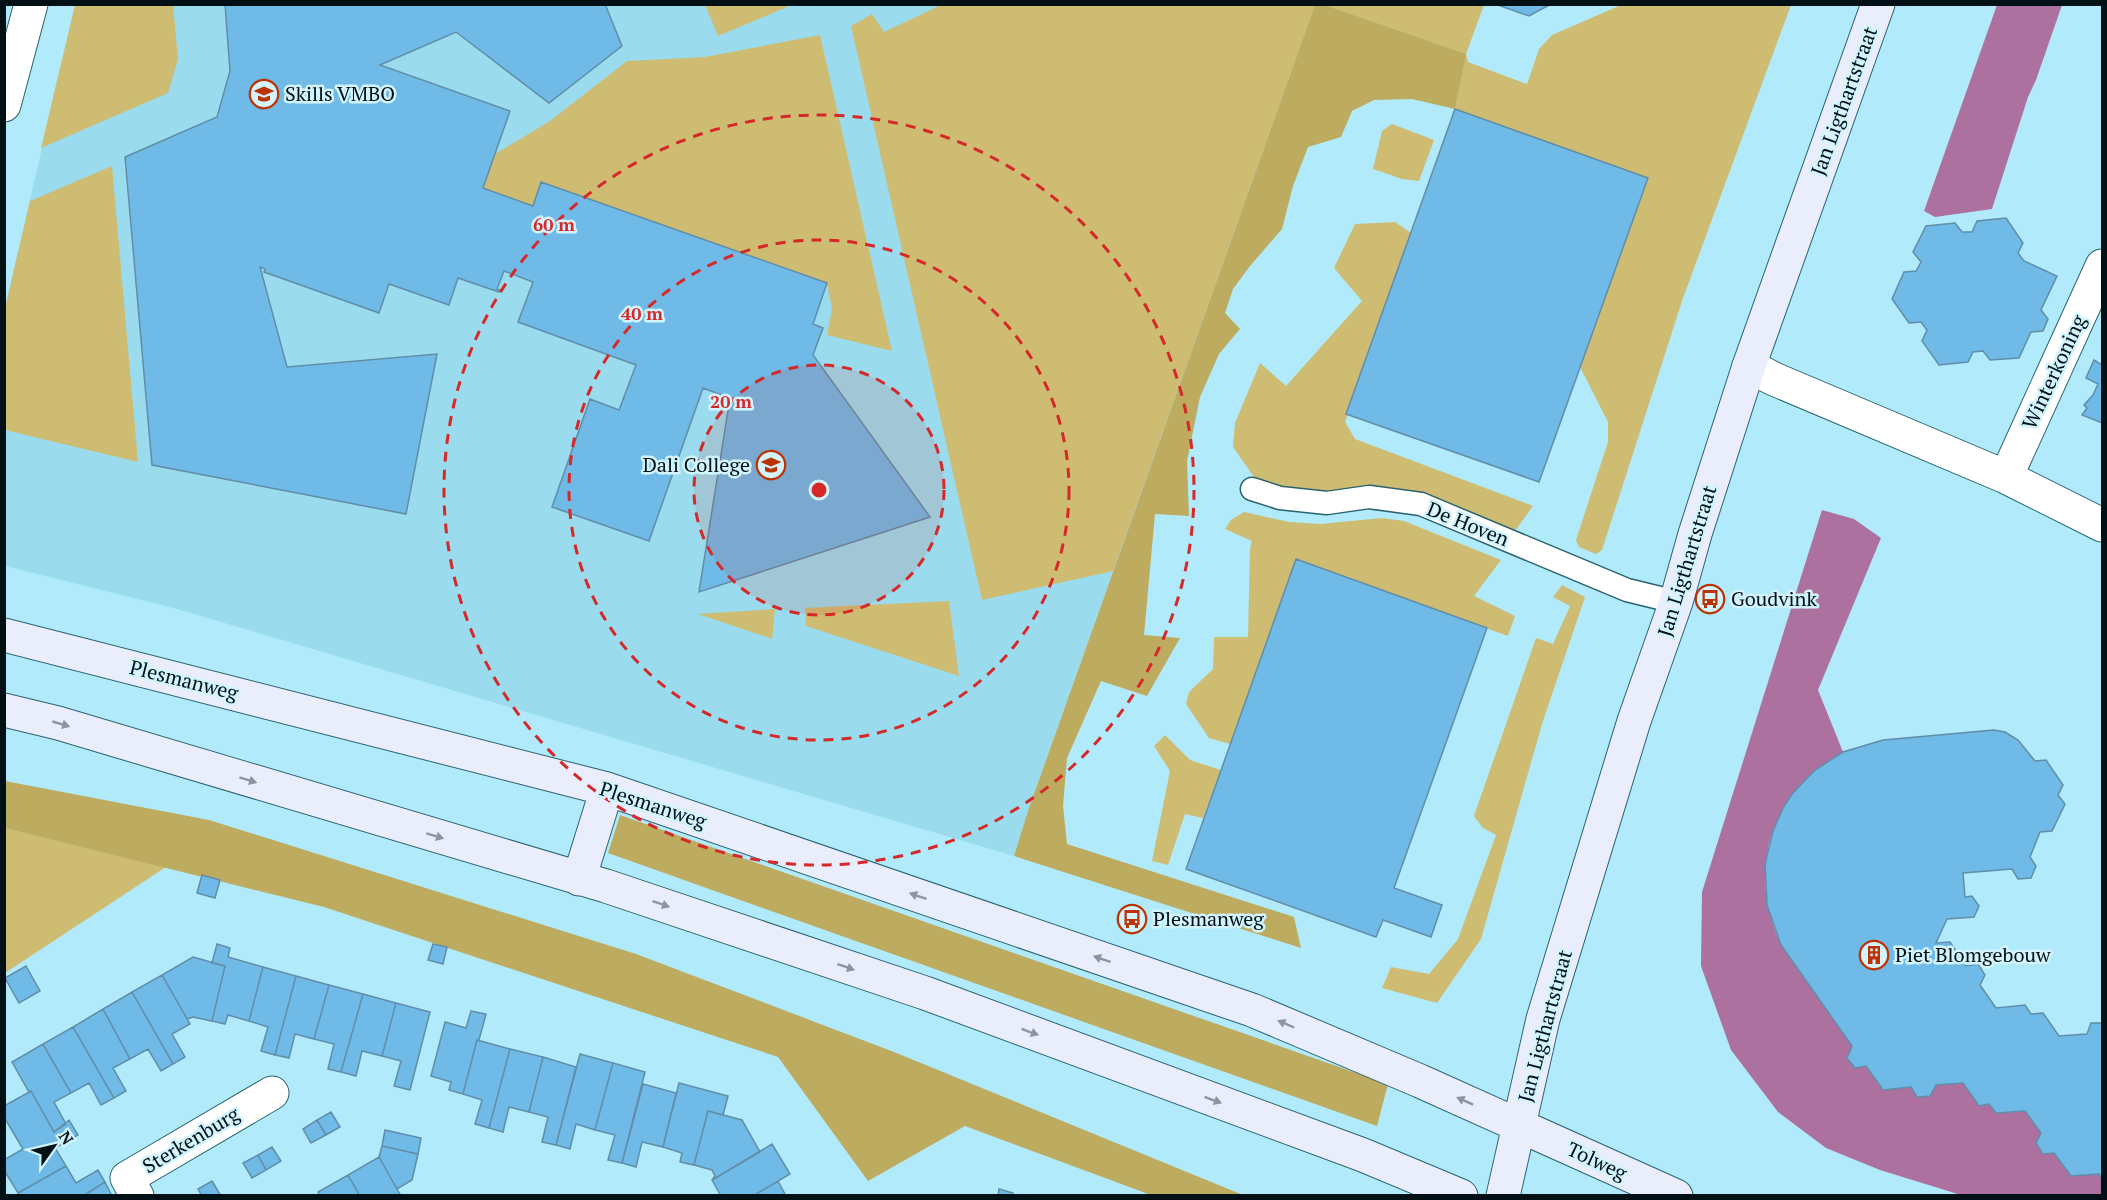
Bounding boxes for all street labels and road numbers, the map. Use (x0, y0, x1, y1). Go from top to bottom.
street label: Jan Ligthartstraat (1804, 22, 1883, 179)
street label: Winterkoning (2015, 310, 2092, 433)
street label: Jan Ligthartstraat (1651, 481, 1723, 640)
street label: De Hoven (1423, 495, 1513, 552)
street label: Plesmanweg (127, 653, 242, 706)
street label: Plesmanweg (596, 775, 710, 835)
street label: Jan Ligthartstraat (1511, 946, 1578, 1105)
street label: Sterkenburg (137, 1100, 245, 1179)
street label: Tolweg (1563, 1135, 1632, 1186)

